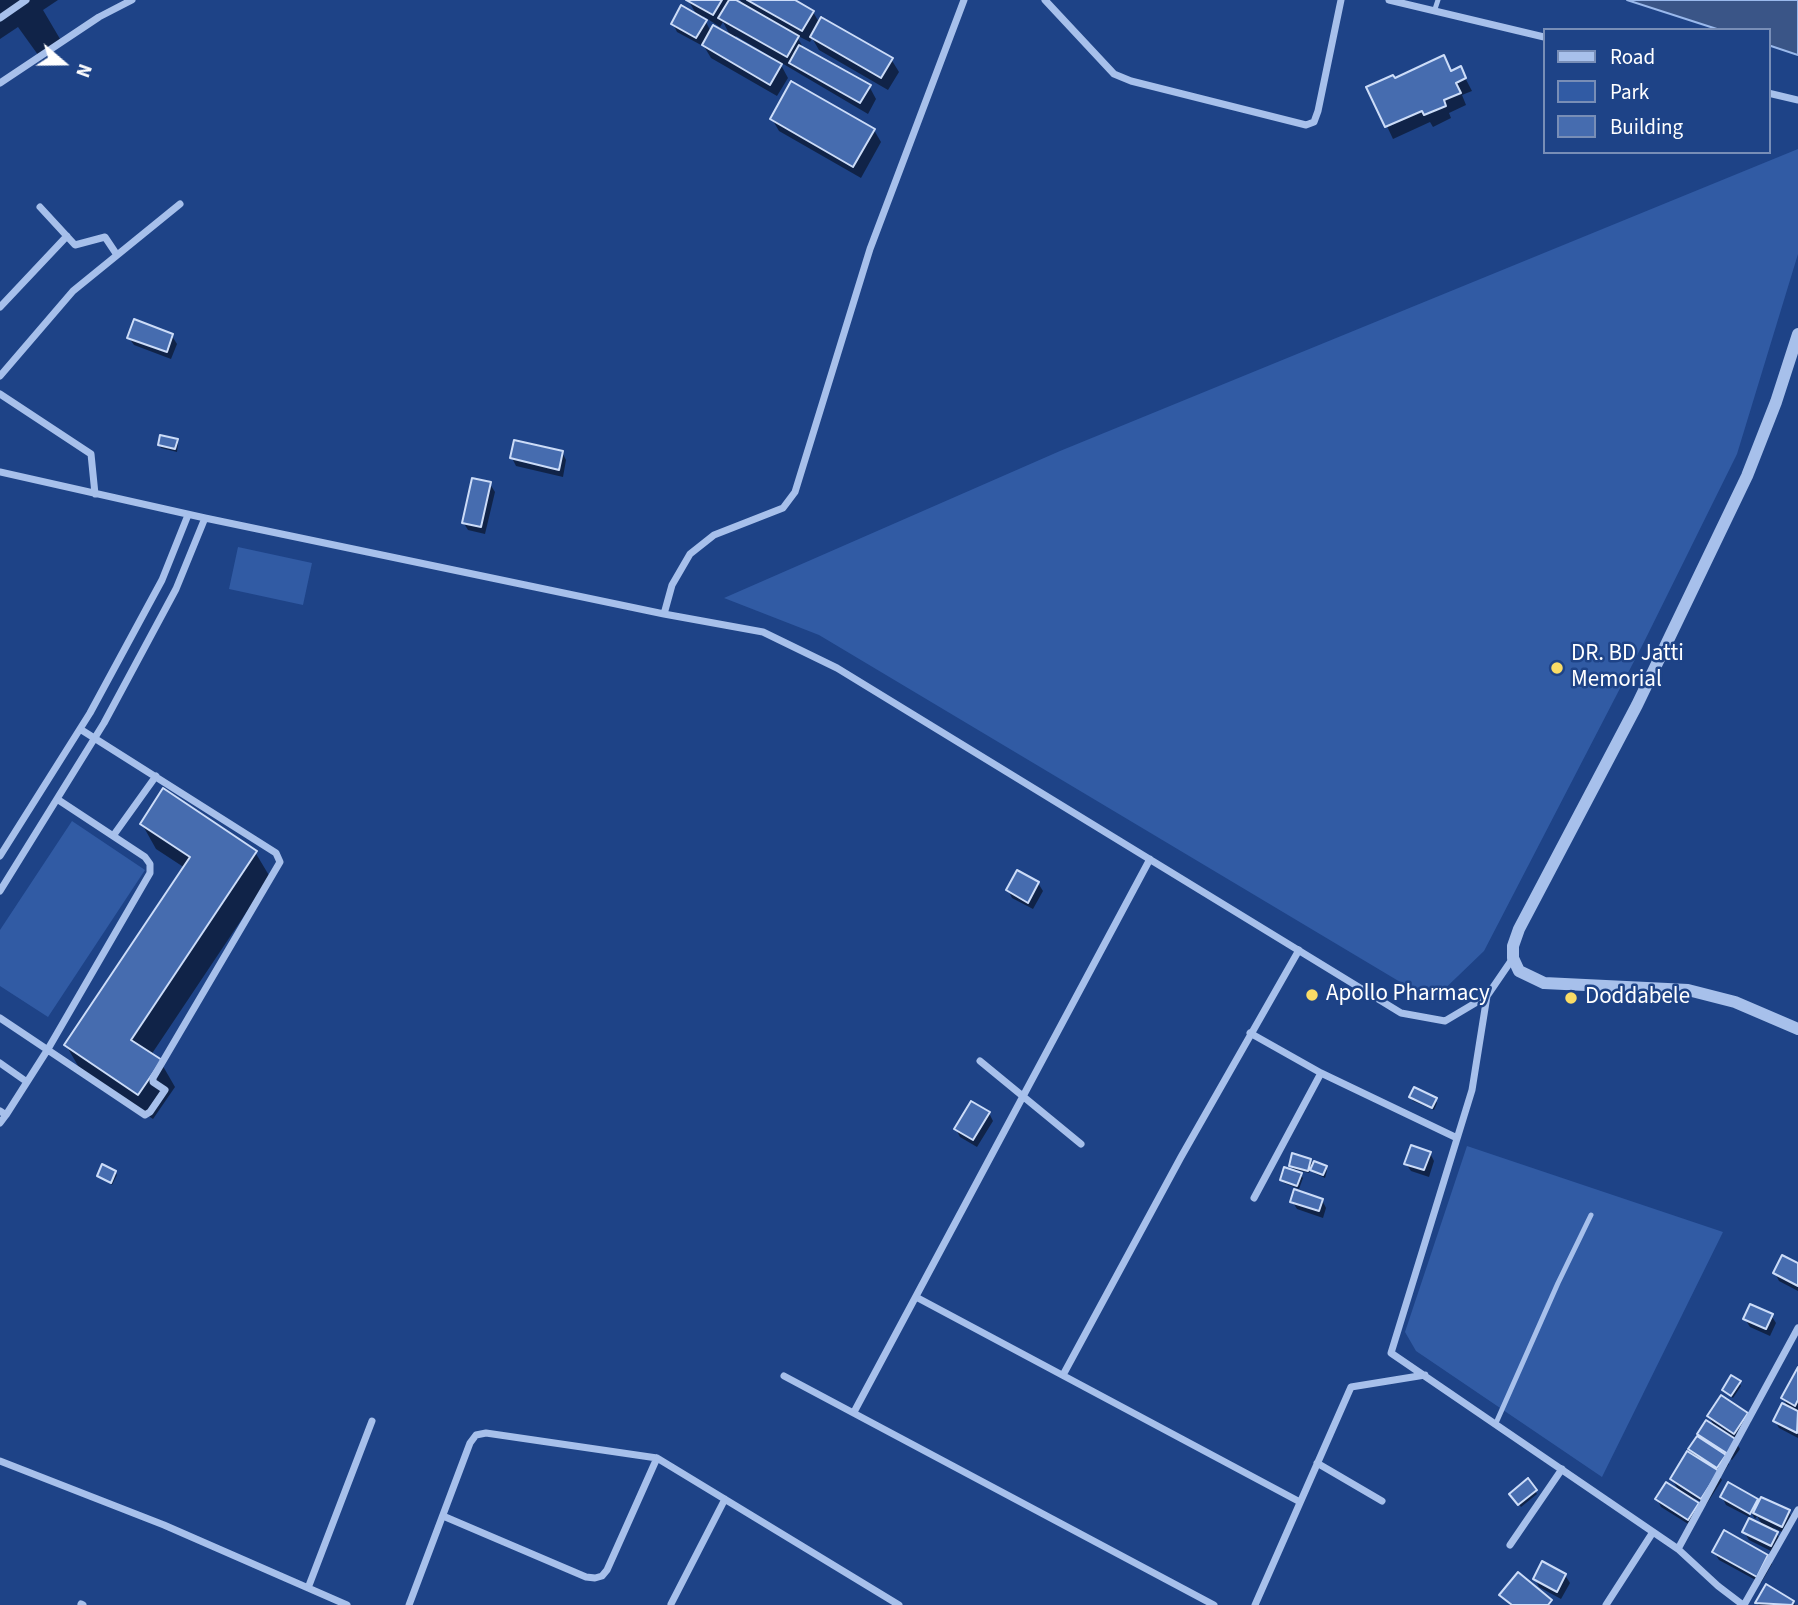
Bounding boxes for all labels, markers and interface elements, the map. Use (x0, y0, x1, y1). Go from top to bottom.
north arrow (28, 28, 98, 98)
legend (1542, 28, 1770, 154)
text: Road (1610, 42, 1655, 72)
text: N (68, 60, 98, 81)
text: Park (1610, 77, 1649, 107)
text: Building (1610, 112, 1683, 142)
place label: DR. BD Jatti Memorial (1571, 641, 1684, 695)
marker: DR. BD Jatti Memorial (1549, 660, 1565, 676)
place label: Apollo Pharmacy (1326, 981, 1490, 1009)
place label: Doddabele (1585, 984, 1690, 1012)
marker: Apollo Pharmacy (1304, 987, 1320, 1003)
marker: Doddabele (1563, 990, 1579, 1006)

